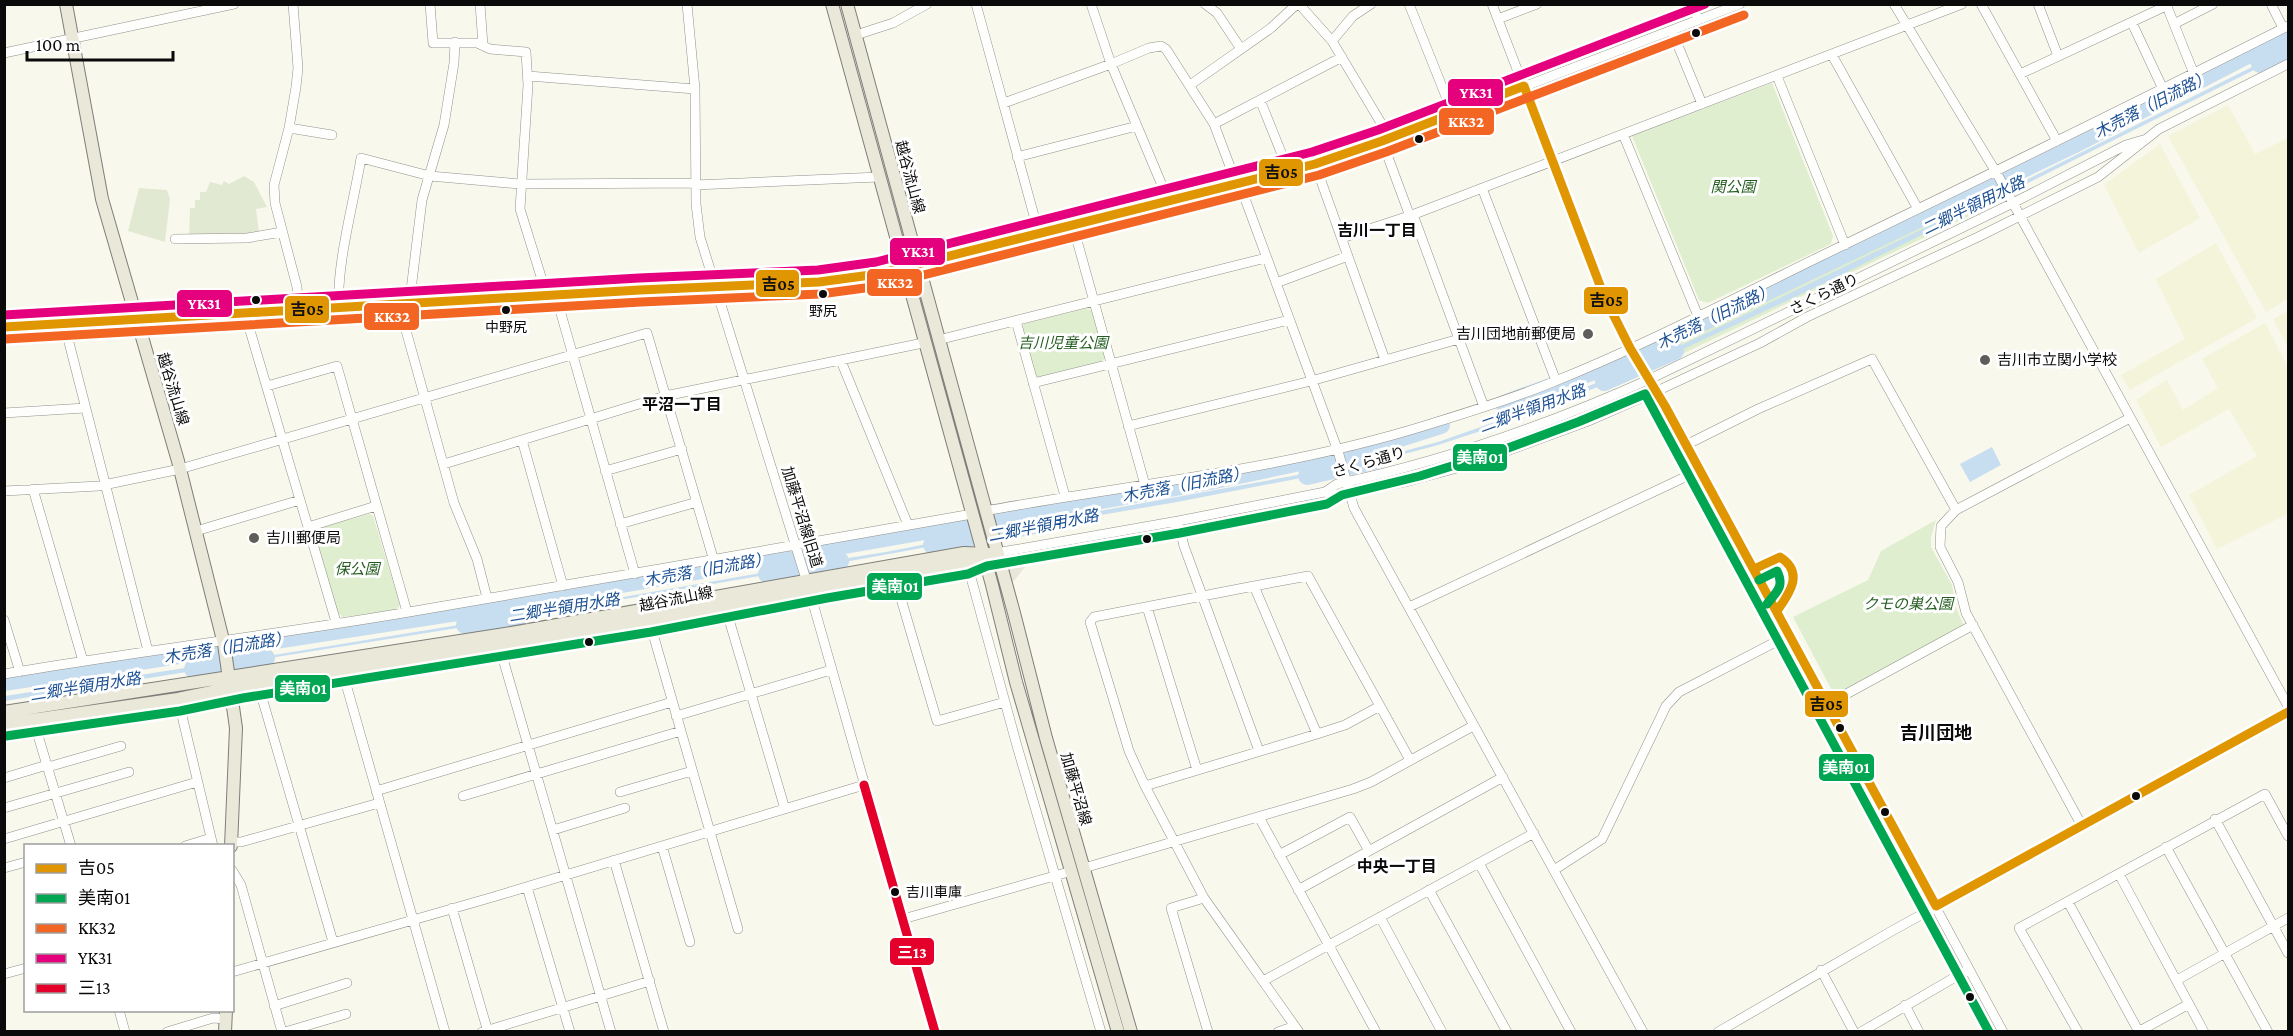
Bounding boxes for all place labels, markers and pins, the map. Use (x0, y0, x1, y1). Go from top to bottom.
unlabelled marker (1690, 27, 1702, 39)
unlabelled marker (1413, 133, 1425, 145)
marker: 野尻 (817, 288, 829, 300)
unlabelled marker (250, 294, 262, 306)
place label: 野尻 (809, 303, 837, 319)
marker: 中野尻 (500, 304, 512, 316)
place label: 中野尻 (485, 319, 527, 335)
place label: 吉川団地前郵便局 (1456, 326, 1576, 342)
marker: 吉川団地前郵便局 (1581, 327, 1595, 341)
place label: 吉川市立関小学校 (1997, 352, 2117, 368)
marker: 吉川市立関小学校 (1978, 353, 1992, 367)
place label: 吉川郵便局 (266, 530, 341, 546)
marker: 吉川郵便局 (247, 531, 261, 545)
unlabelled marker (1141, 533, 1153, 545)
unlabelled marker (583, 636, 595, 648)
unlabelled marker (1834, 722, 1846, 734)
unlabelled marker (2130, 790, 2142, 802)
unlabelled marker (1879, 806, 1891, 818)
place label: 吉川車庫 (906, 884, 962, 900)
marker: 吉川車庫 (889, 886, 901, 898)
unlabelled marker (1964, 991, 1976, 1003)

